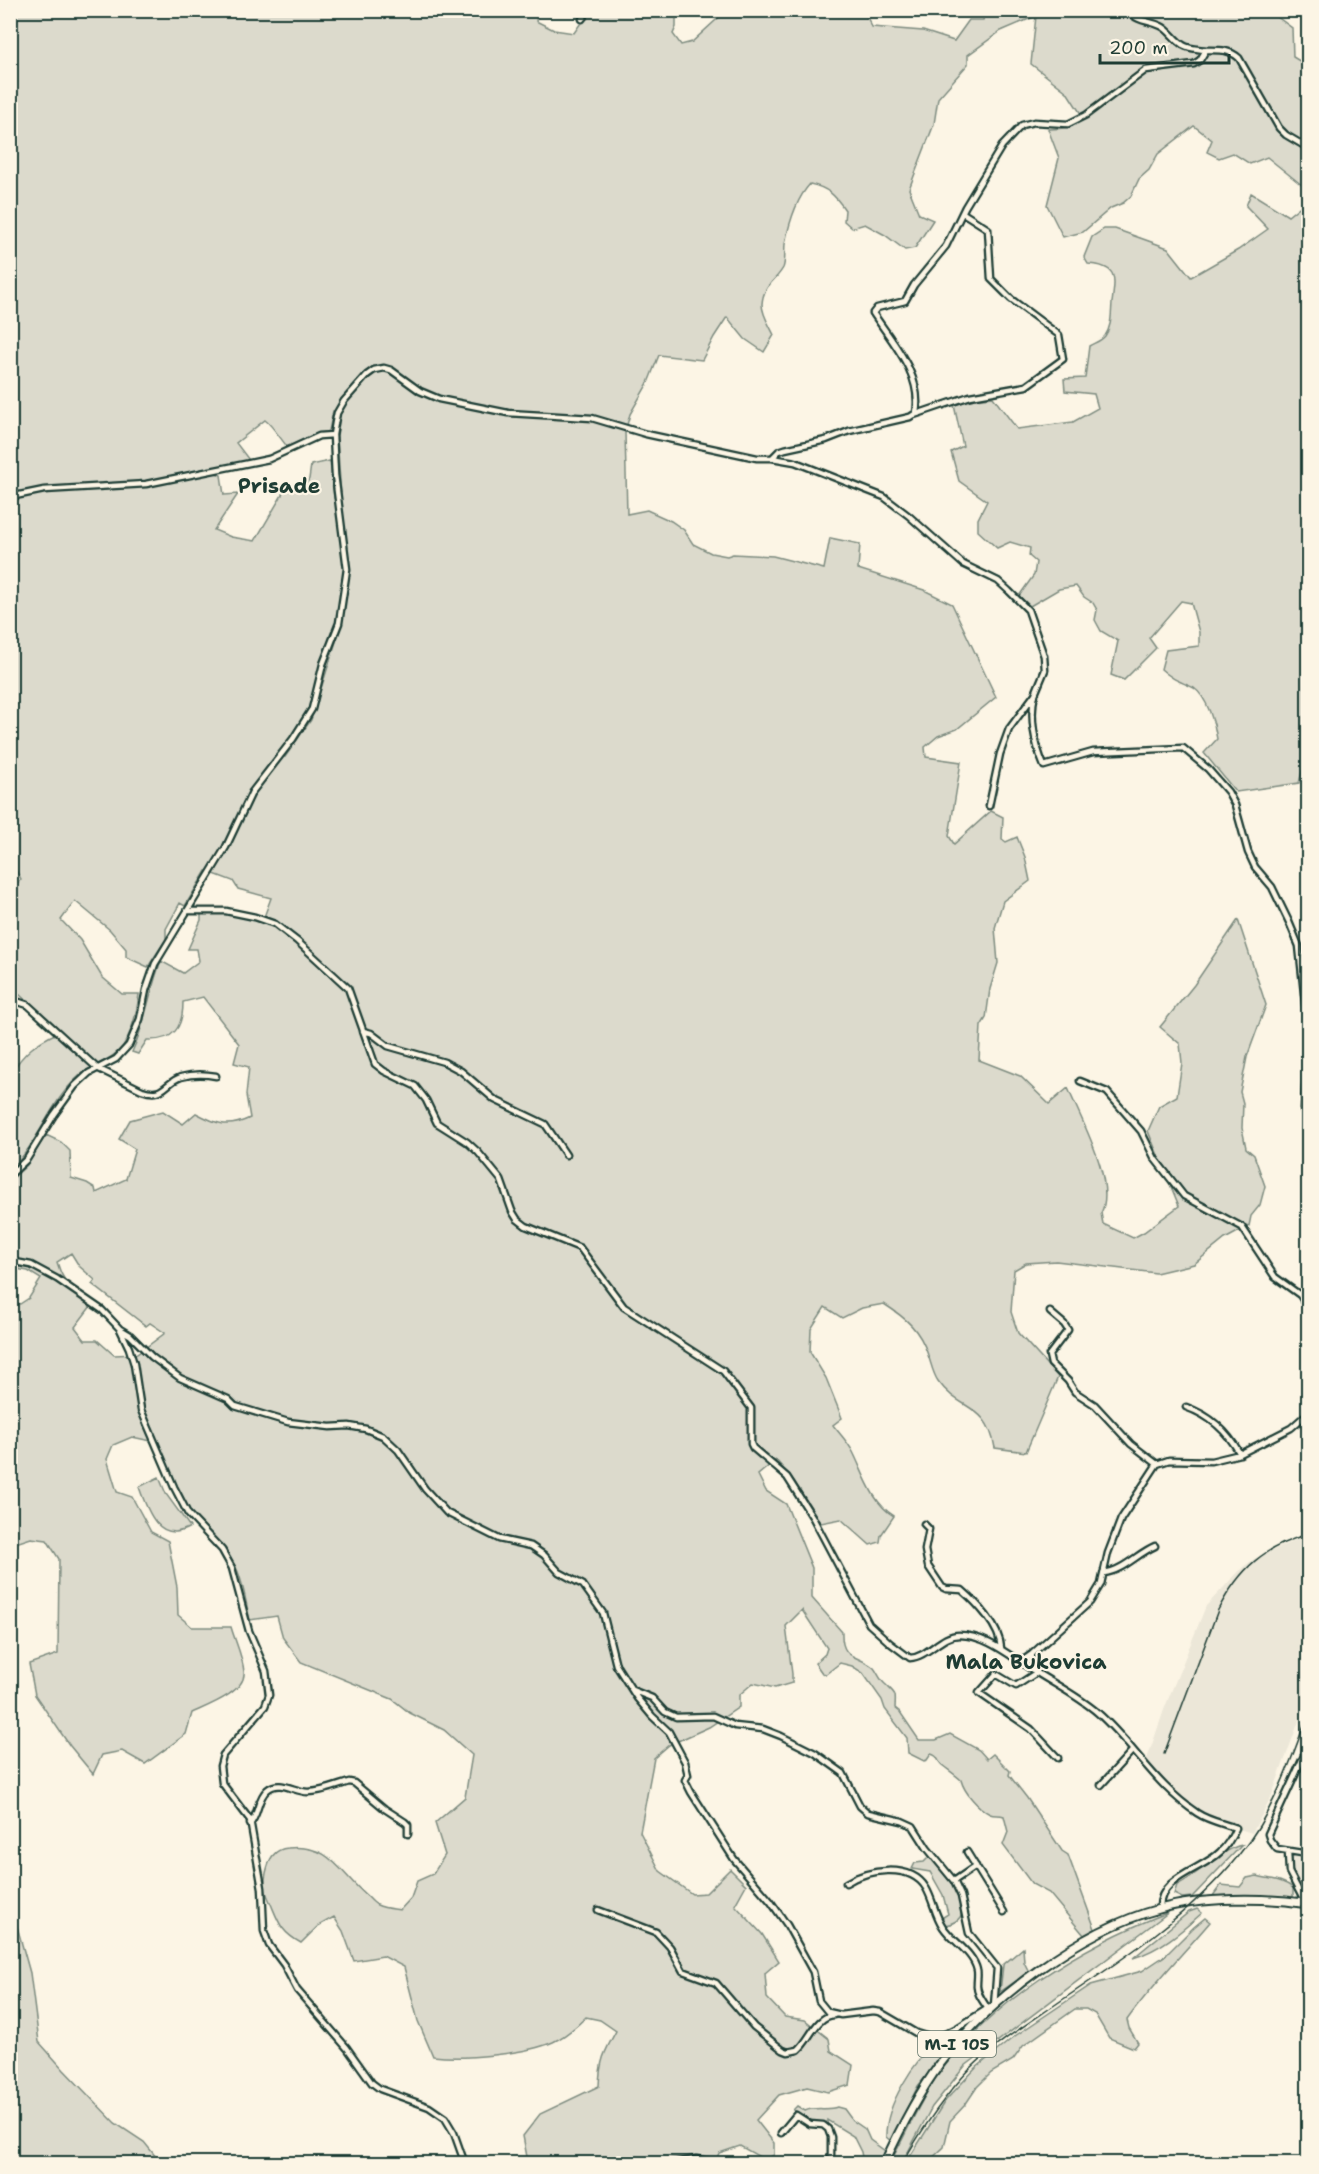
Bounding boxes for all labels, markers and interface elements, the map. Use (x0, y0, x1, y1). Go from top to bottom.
scale bar (1100, 27, 1229, 65)
text: 200 m (1109, 36, 1168, 60)
district label: Prisade (238, 472, 320, 500)
district label: Mala Bukovica (945, 1648, 1107, 1676)
road number: M-I 105 (918, 2031, 996, 2057)

